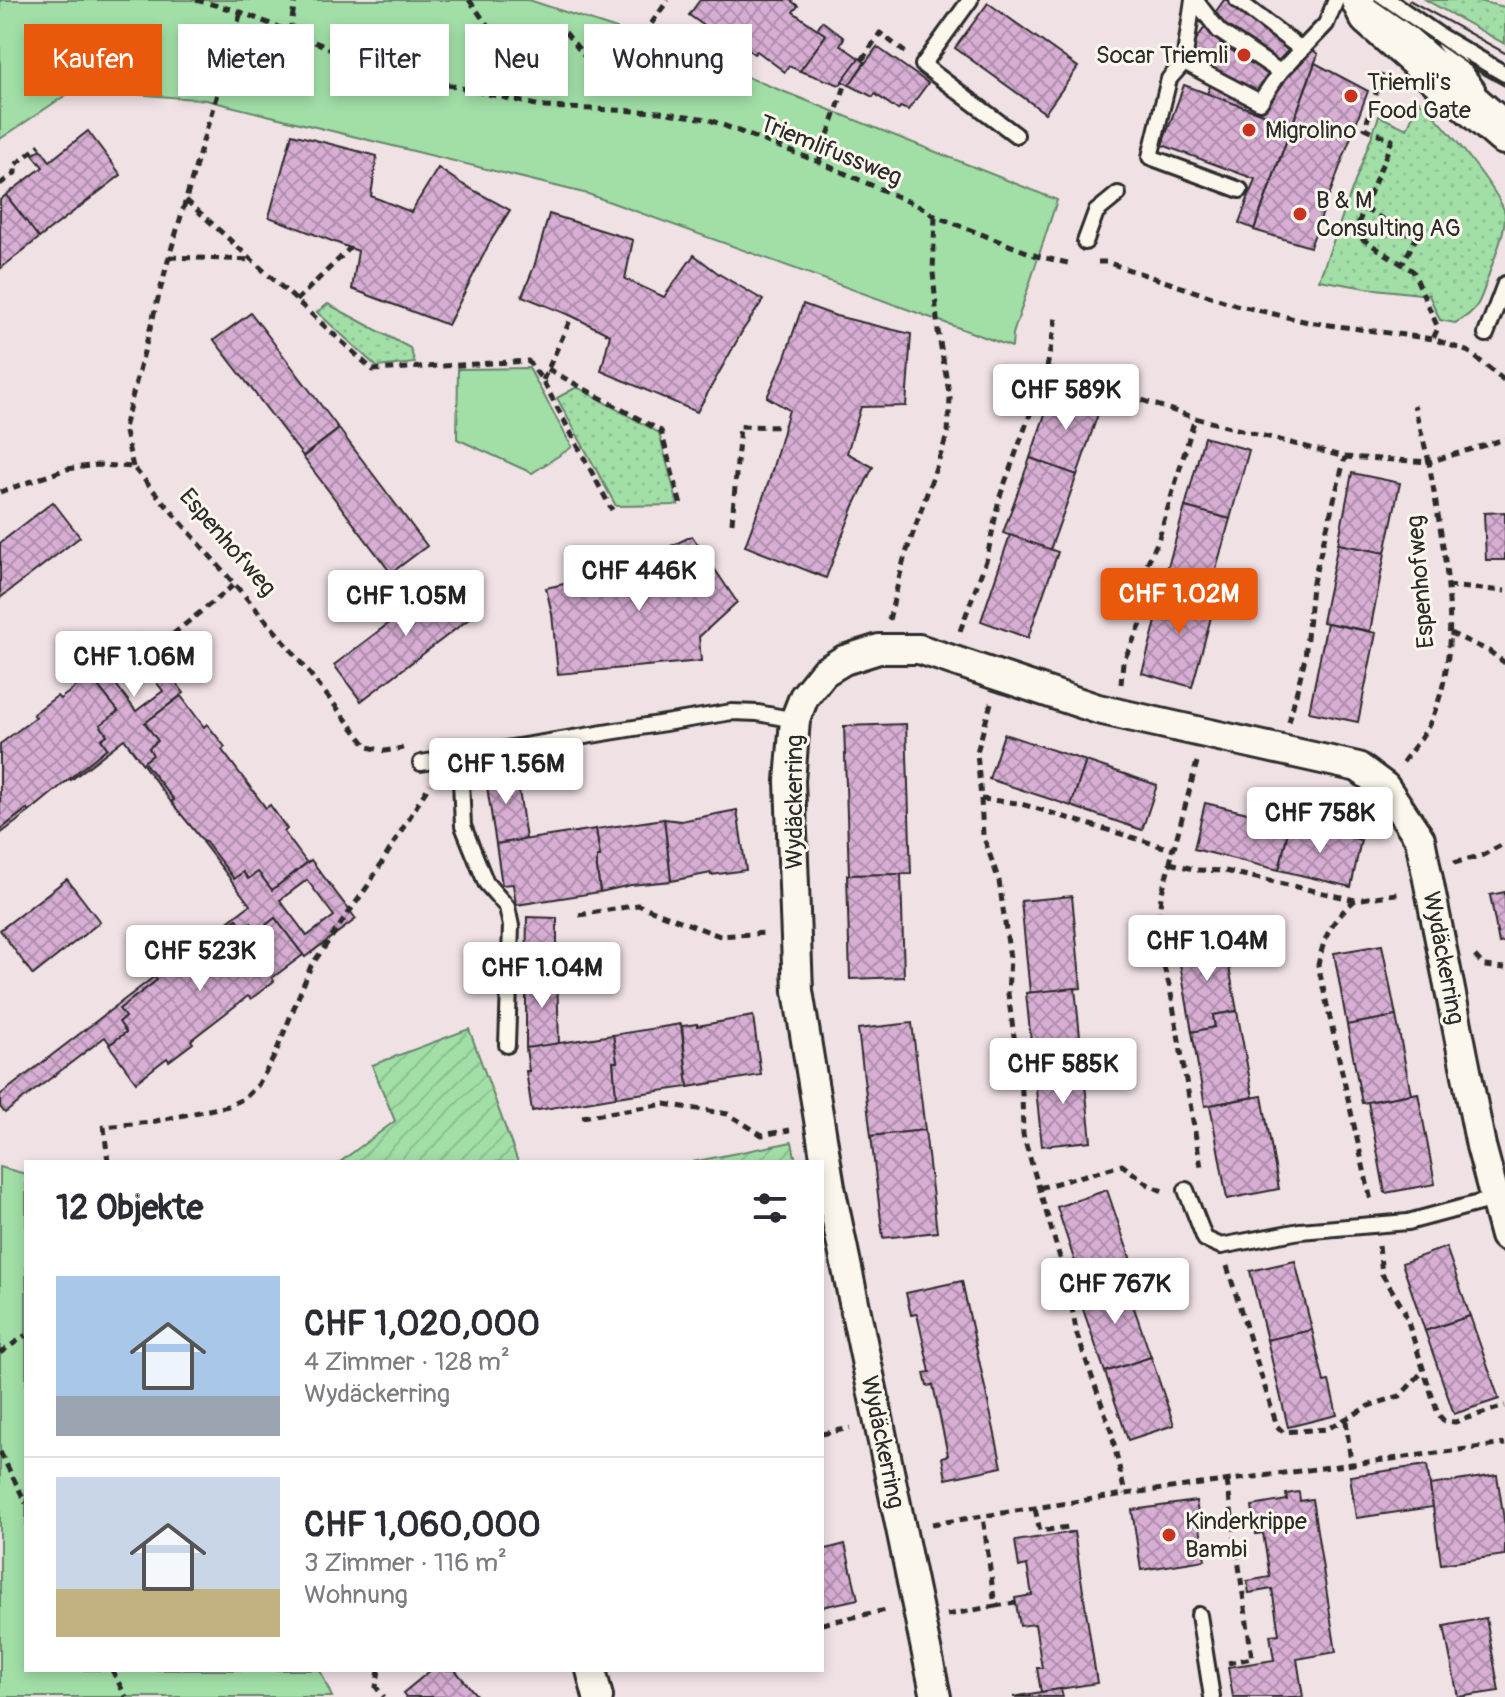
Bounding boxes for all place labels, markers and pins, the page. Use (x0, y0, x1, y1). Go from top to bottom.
place label: Socar Triemli (1096, 41, 1228, 70)
marker: Socar Triemli (1235, 46, 1253, 64)
place label: Triemli's Food Gate (1367, 68, 1471, 125)
marker: Triemli's Food Gate (1342, 87, 1360, 105)
place label: Migrolino (1265, 116, 1356, 145)
marker: Migrolino (1240, 121, 1258, 139)
place label: B & M Consulting AG (1316, 186, 1461, 243)
marker: B & M Consulting AG (1291, 205, 1309, 223)
pin: CHF 589K (983, 364, 1149, 432)
pin: CHF 446K (556, 545, 722, 613)
pin: CHF 1.02M (1087, 568, 1271, 636)
pin: CHF 1.05M (314, 570, 498, 638)
pin: CHF 1.06M (42, 631, 226, 699)
pin: CHF 1.56M (414, 738, 598, 806)
pin: CHF 758K (1237, 787, 1403, 855)
pin: CHF 1.04M (1115, 915, 1299, 983)
pin: CHF 523K (117, 925, 283, 993)
pin: CHF 1.04M (450, 942, 634, 1010)
pin: CHF 585K (980, 1038, 1146, 1106)
pin: CHF 767K (1032, 1258, 1198, 1326)
place label: Kinderkrippe Bambi (1185, 1507, 1307, 1564)
marker: Kinderkrippe Bambi (1160, 1526, 1178, 1544)

